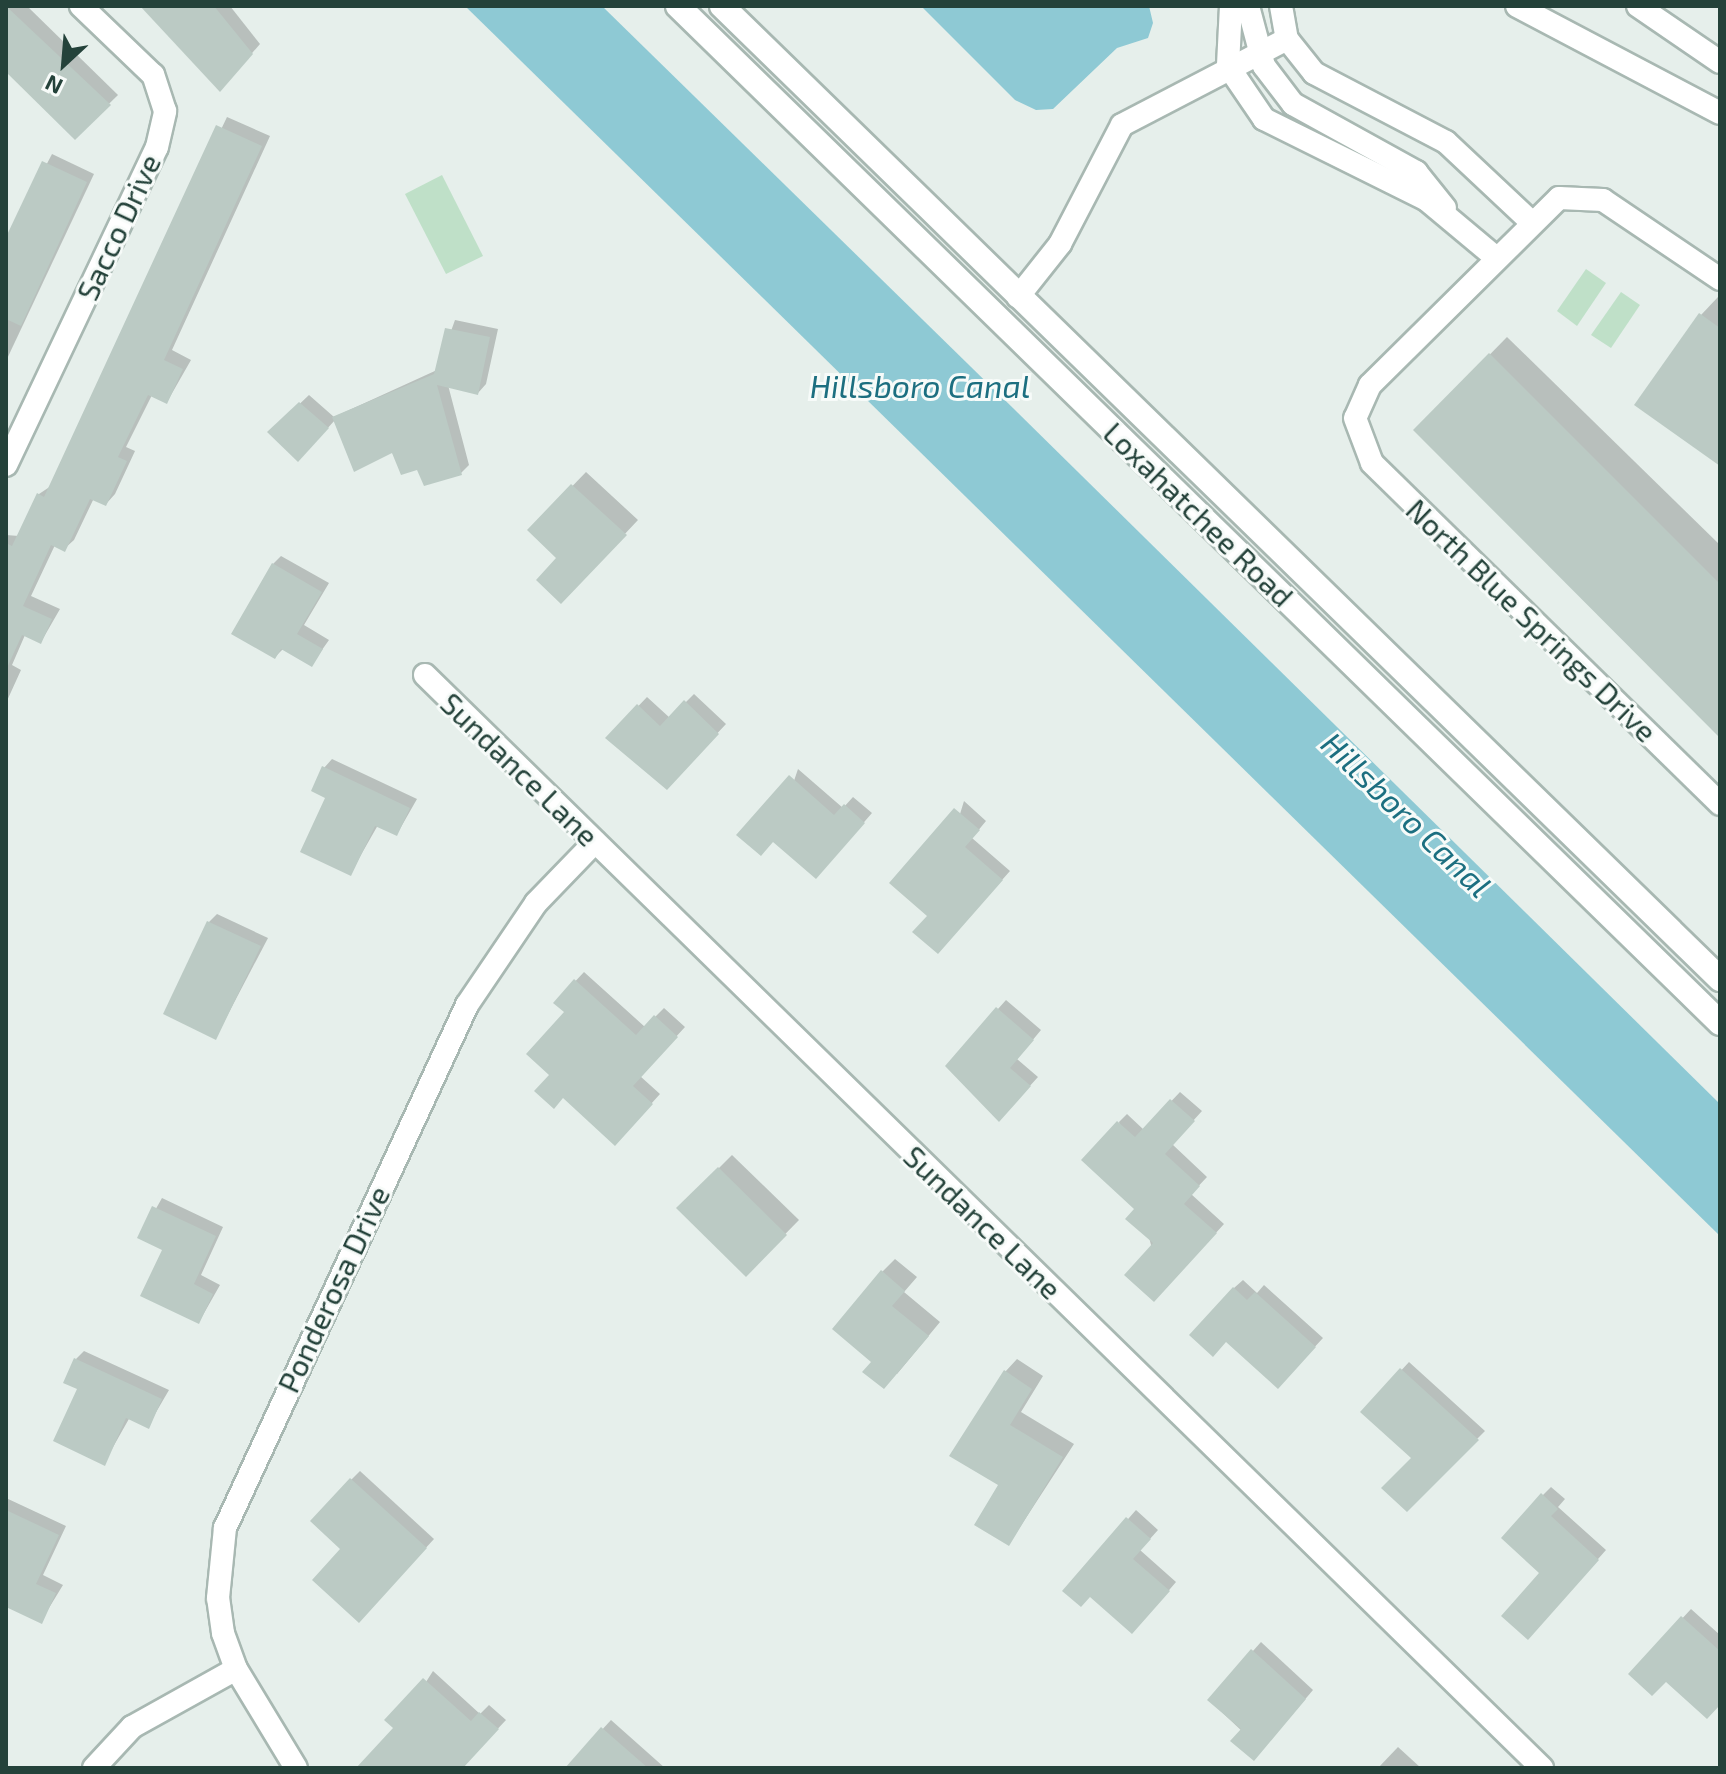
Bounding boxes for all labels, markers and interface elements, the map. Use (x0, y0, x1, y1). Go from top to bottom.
north arrow (24, 24, 104, 104)
text: N (41, 70, 66, 101)
street label: Sacco Drive (68, 148, 168, 306)
water label: Hillsboro Canal (810, 366, 1030, 404)
street label: Loxahatchee Road (1097, 414, 1301, 614)
street label: North Blue Springs Drive (1399, 491, 1665, 749)
street label: Sundance Lane (434, 685, 606, 853)
water label: Hillsboro Canal (1314, 724, 1500, 904)
street label: Sundance Lane (897, 1138, 1069, 1306)
street label: Ponderosa Drive (269, 1180, 397, 1398)

